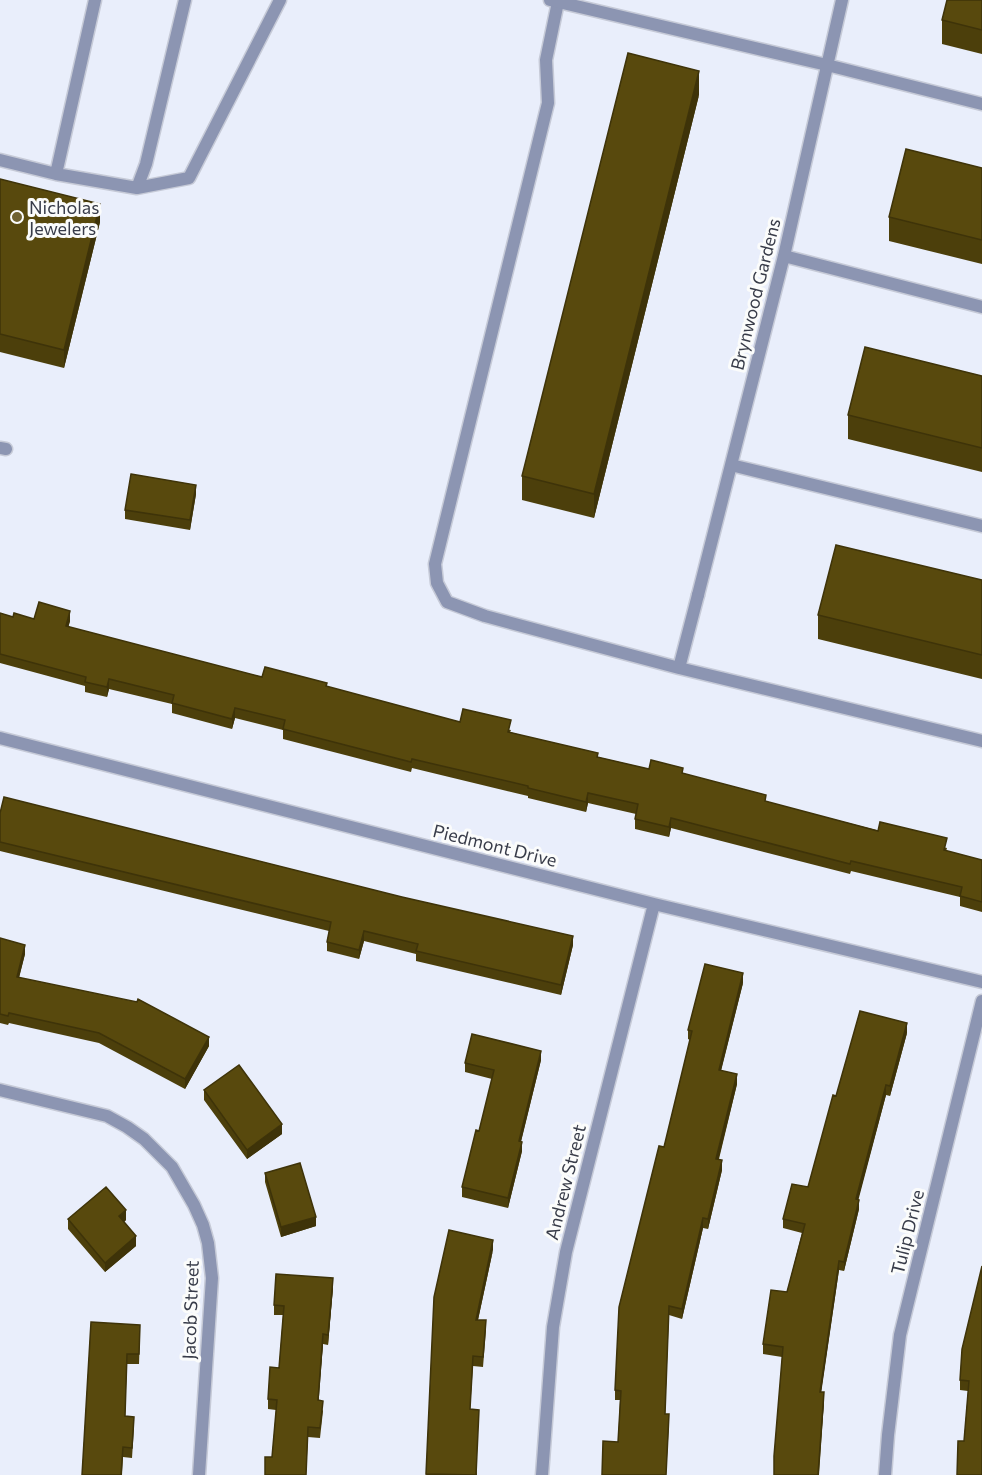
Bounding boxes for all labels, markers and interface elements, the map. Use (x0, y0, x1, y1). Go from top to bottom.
place label: Nicholas Jewelers (29, 196, 99, 239)
marker: Nicholas Jewelers (10, 210, 24, 224)
street label: Brynwood Gardens (726, 216, 784, 372)
street label: Piedmont Drive (431, 819, 559, 871)
street label: Andrew Street (540, 1122, 590, 1242)
street label: Tulip Drive (886, 1187, 928, 1277)
street label: Jacob Street (177, 1260, 203, 1360)

